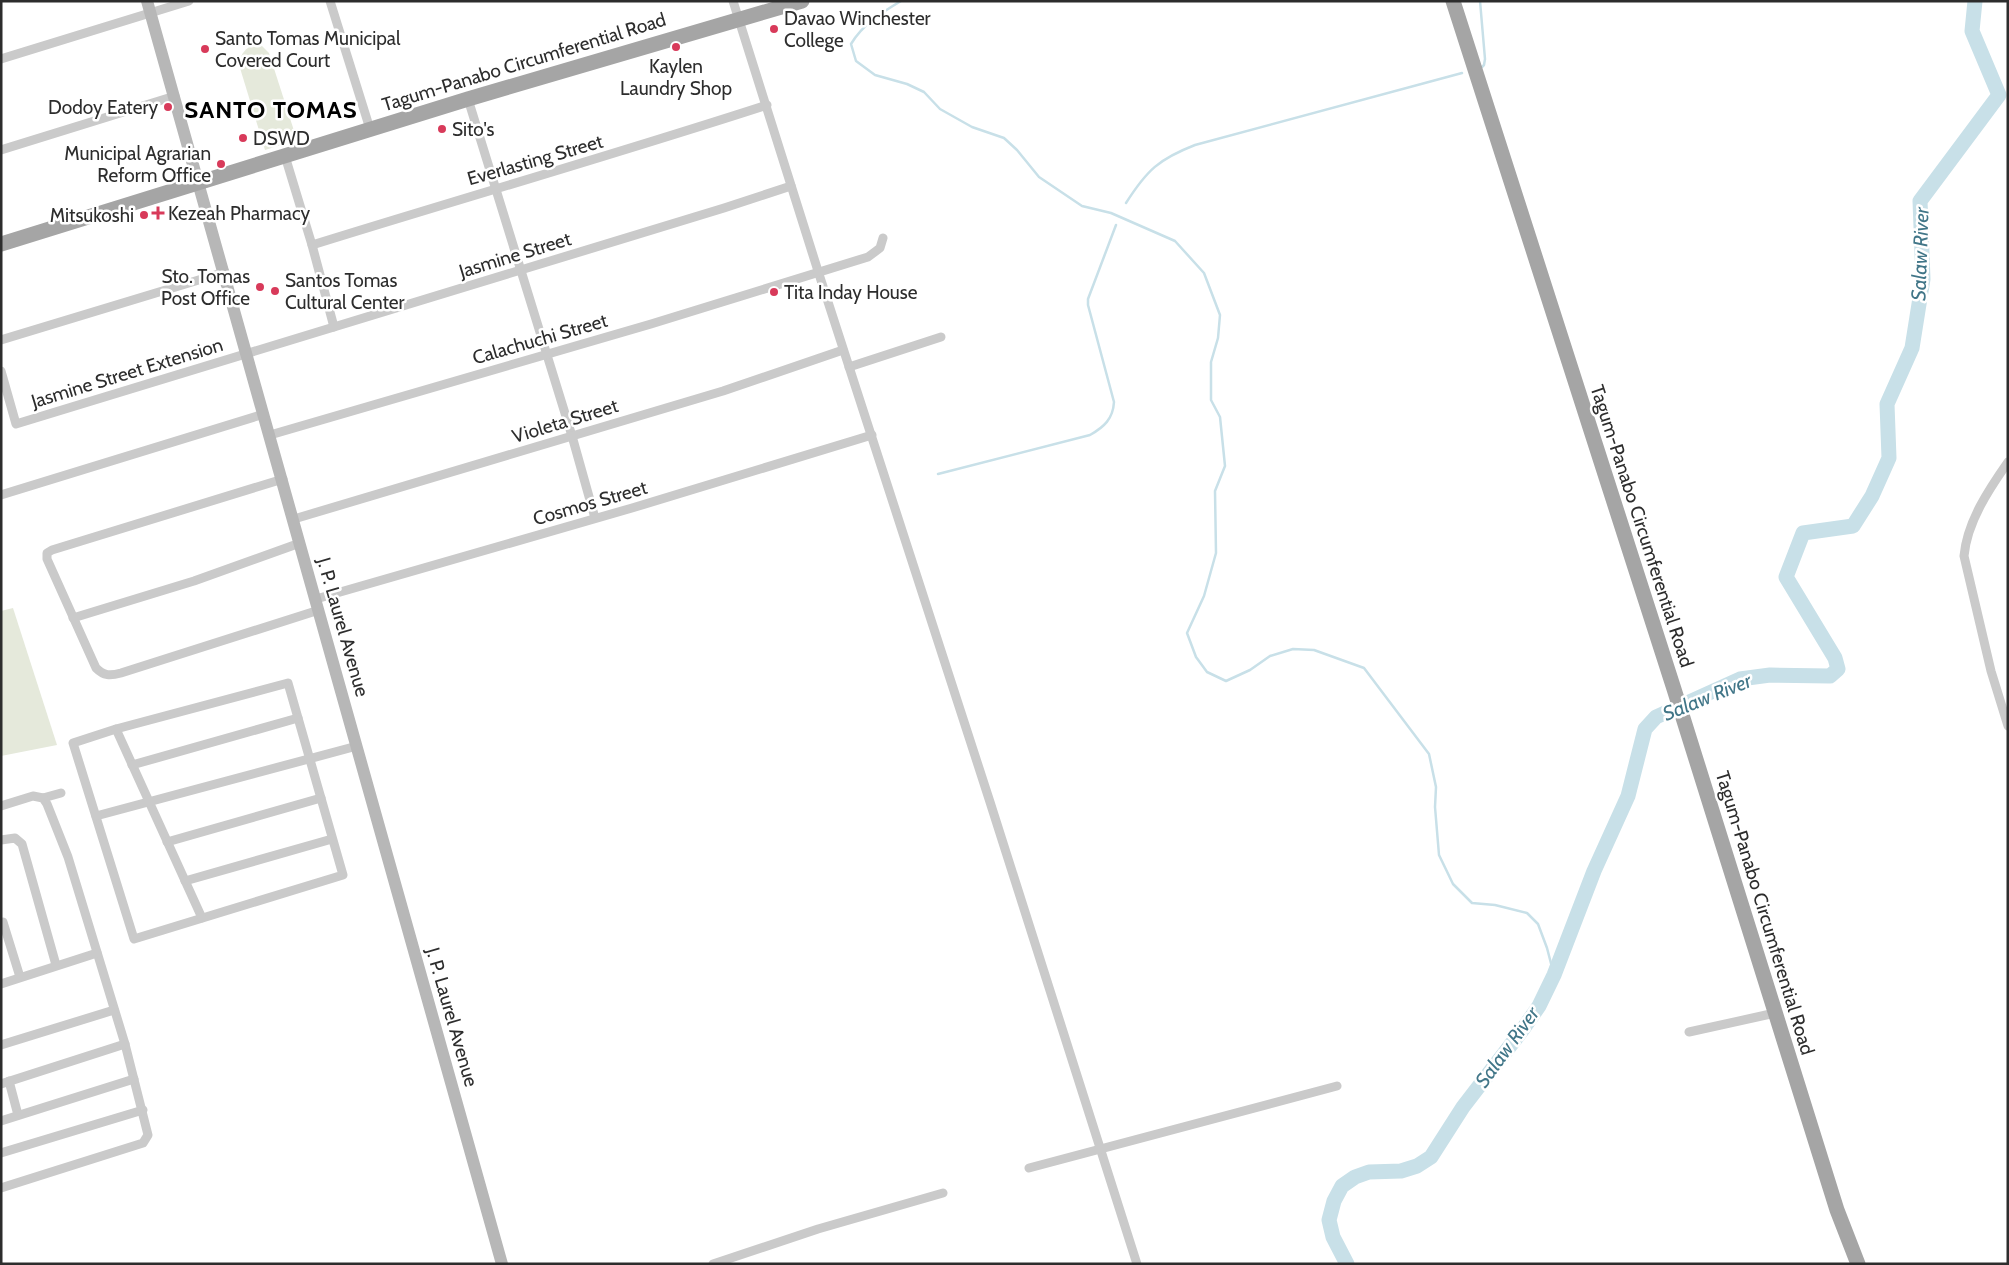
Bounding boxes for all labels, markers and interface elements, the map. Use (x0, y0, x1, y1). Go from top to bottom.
place label: Davao Winchester College (784, 7, 931, 52)
street label: Tagum-Panabo Circumferential Road (379, 8, 669, 116)
marker: Davao Winchester College (768, 23, 780, 35)
place label: Santo Tomas Municipal Covered Court (215, 27, 401, 72)
marker: Kaylen Laundry Shop (670, 41, 682, 53)
marker: Santo Tomas Municipal Covered Court (199, 43, 211, 55)
place label: Kaylen Laundry Shop (620, 55, 732, 100)
district label: SANTO TOMAS (184, 95, 358, 124)
place label: Dodoy Eatery (48, 96, 158, 119)
marker: Dodoy Eatery (162, 101, 174, 113)
place label: Sito's (452, 118, 494, 141)
marker: Sito's (436, 123, 448, 135)
place label: DSWD (253, 127, 310, 150)
street label: Everlasting Street (464, 129, 606, 190)
marker: DSWD (237, 132, 249, 144)
place label: Municipal Agrarian Reform Office (64, 142, 211, 187)
marker: Municipal Agrarian Reform Office (215, 158, 227, 170)
place label: Kezeah Pharmacy (168, 202, 311, 225)
place label: Mitsukoshi (50, 204, 134, 227)
water label: Salaw River (1906, 206, 1934, 301)
marker: Kezeah Pharmacy (152, 207, 164, 219)
marker: Mitsukoshi (138, 209, 150, 221)
street label: Jasmine Street (455, 227, 574, 283)
place label: Sto. Tomas Post Office (161, 265, 250, 310)
place label: Santos Tomas Cultural Center (285, 269, 405, 314)
marker: Sto. Tomas Post Office (254, 281, 266, 293)
place label: Tita Inday House (784, 281, 918, 304)
marker: Santos Tomas Cultural Center (269, 285, 281, 297)
marker: Tita Inday House (768, 286, 780, 298)
street label: Calachuchi Street (470, 309, 611, 369)
street label: Jasmine Street Extension (27, 333, 226, 413)
street label: Tagum-Panabo Circumferential Road (1585, 382, 1699, 670)
street label: Violeta Street (509, 394, 621, 448)
street label: Cosmos Street (530, 476, 650, 530)
street label: J. P. Laurel Avenue (312, 554, 374, 700)
water label: Salaw River (1659, 668, 1756, 726)
street label: Tagum-Panabo Circumferential Road (1711, 768, 1819, 1058)
street label: J. P. Laurel Avenue (421, 944, 483, 1090)
water label: Salaw River (1470, 1001, 1545, 1092)

